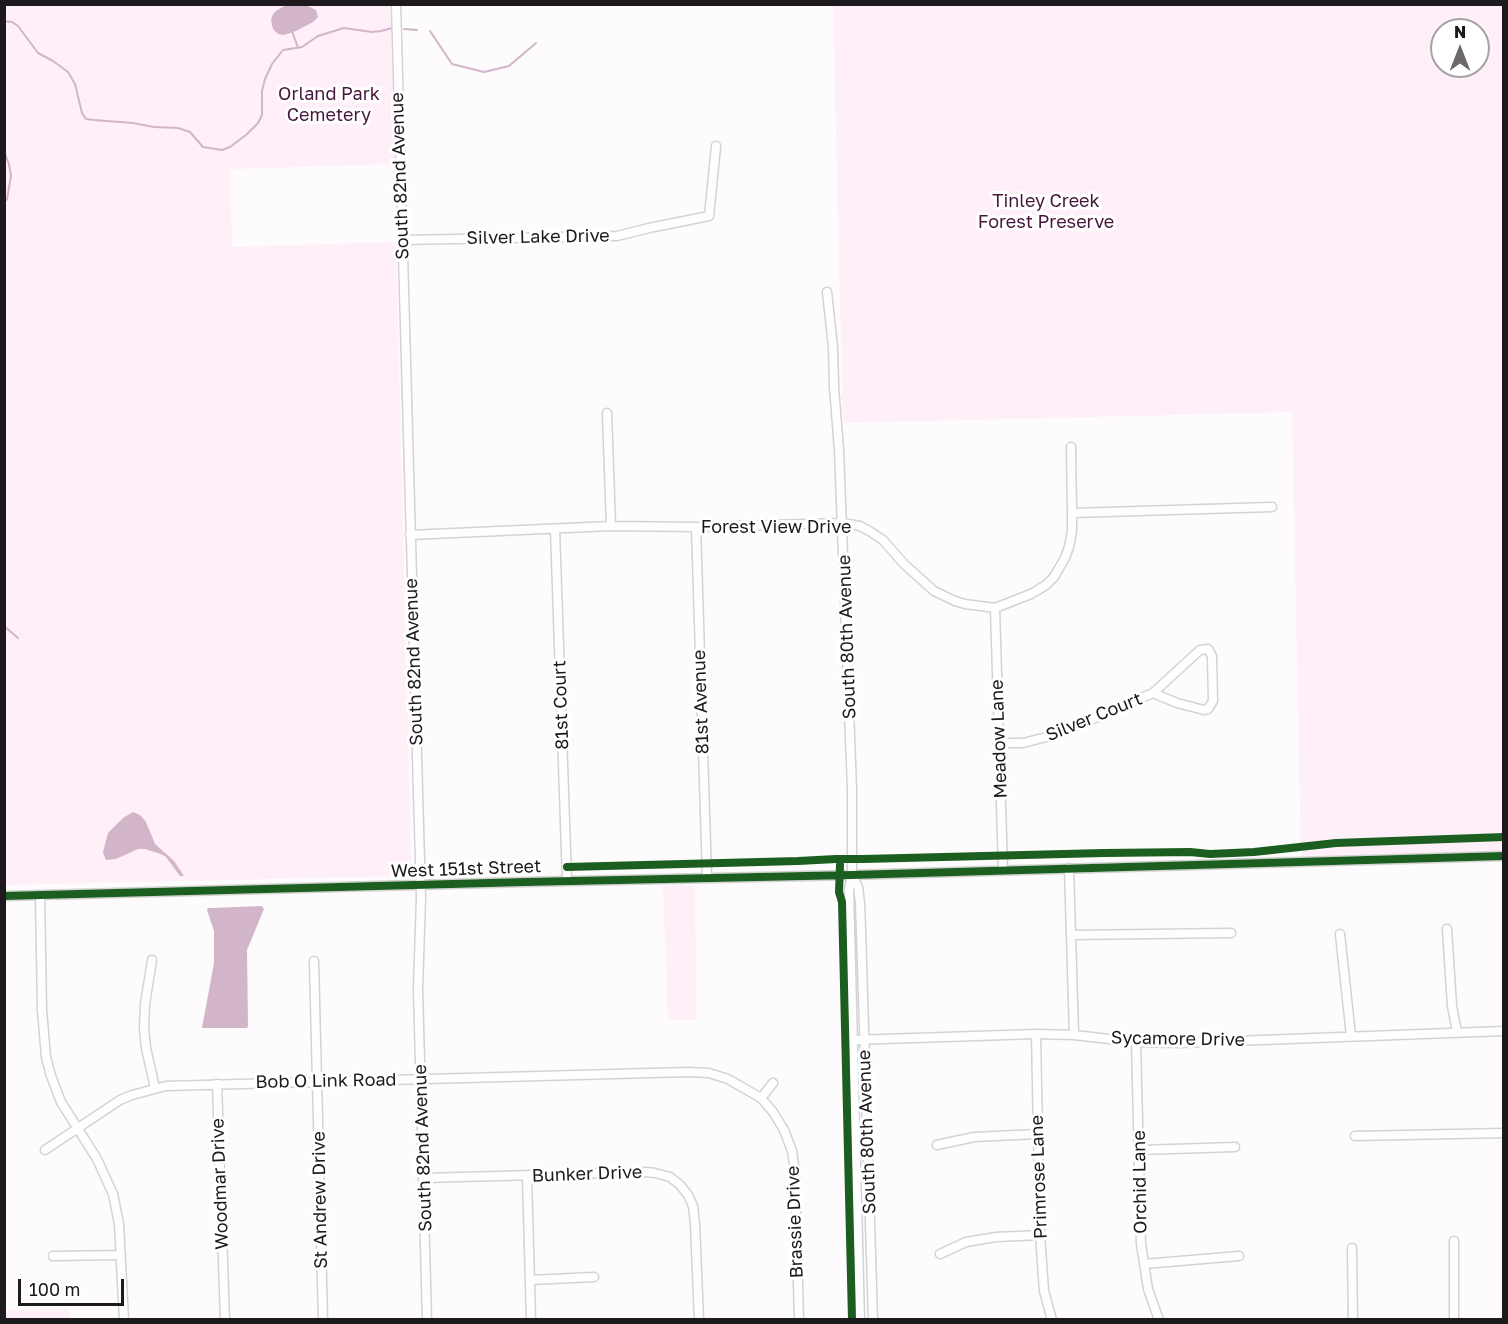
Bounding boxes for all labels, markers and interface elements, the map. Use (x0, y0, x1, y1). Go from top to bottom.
north arrow (1430, 18, 1490, 78)
text: N (1454, 22, 1466, 42)
park label: Orland Park Cemetery (278, 83, 380, 125)
street label: South 82nd Avenue (386, 92, 414, 260)
park label: Tinley Creek Forest Preserve (978, 190, 1114, 232)
street label: Silver Lake Drive (466, 225, 610, 249)
street label: Forest View Drive (701, 516, 851, 538)
street label: South 80th Avenue (833, 554, 861, 720)
street label: South 82nd Avenue (400, 578, 428, 746)
street label: 81st Avenue (688, 649, 714, 755)
street label: 81st Court (549, 660, 573, 750)
street label: Meadow Lane (986, 679, 1012, 799)
street label: Silver Court (1043, 688, 1145, 746)
street label: West 151st Street (390, 856, 542, 882)
street label: Sycamore Drive (1111, 1027, 1245, 1051)
street label: South 80th Avenue (853, 1049, 881, 1215)
street label: South 82nd Avenue (409, 1064, 437, 1232)
street label: Bob O Link Road (255, 1069, 397, 1093)
street label: Primrose Lane (1026, 1115, 1052, 1239)
street label: Woodmar Drive (207, 1118, 233, 1250)
street label: Orchid Lane (1128, 1130, 1152, 1234)
street label: St Andrew Drive (308, 1131, 332, 1269)
street label: Bunker Drive (531, 1161, 643, 1187)
street label: Brassie Drive (782, 1165, 808, 1279)
scale bar (21, 1267, 128, 1305)
text: 100 m (29, 1278, 80, 1300)

